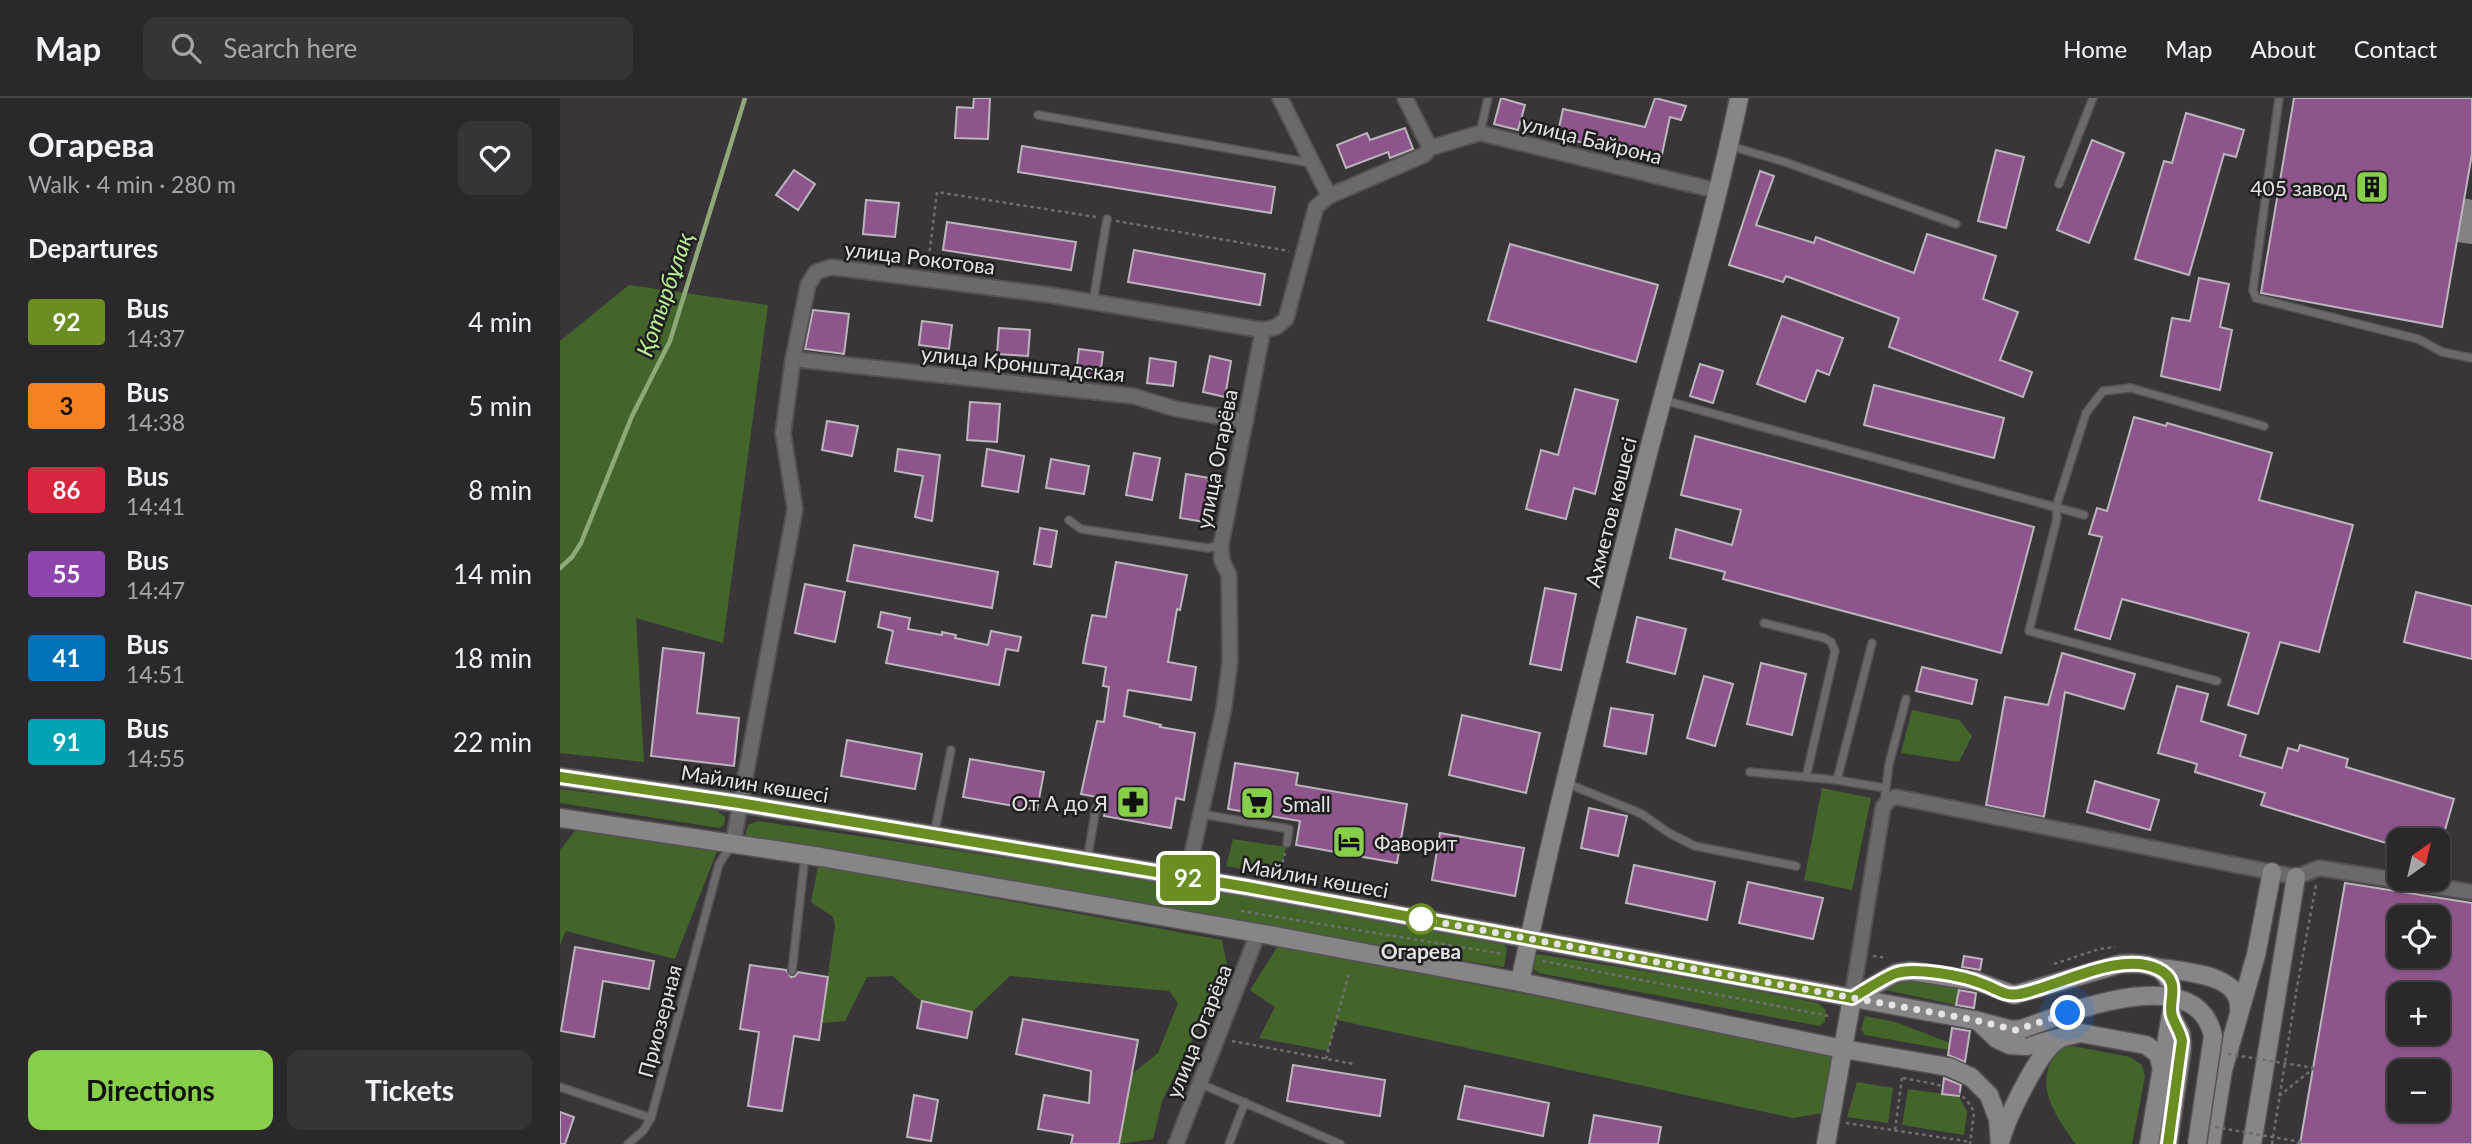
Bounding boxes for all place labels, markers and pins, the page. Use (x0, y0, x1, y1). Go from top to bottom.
building icon: 405 завод (2353, 168, 2391, 206)
place label: 405 завод (2250, 175, 2347, 200)
pharmacy icon: От А до Я (1114, 783, 1152, 821)
supermarket icon: Small (1238, 784, 1276, 822)
place label: От А до Я (1012, 790, 1108, 815)
place label: Small (1282, 791, 1331, 816)
hotel icon: Фаворит (1330, 823, 1368, 861)
place label: Фаворит (1374, 830, 1458, 855)
marker: Огарева (1406, 904, 1436, 934)
place label: Огарева (1381, 938, 1461, 963)

